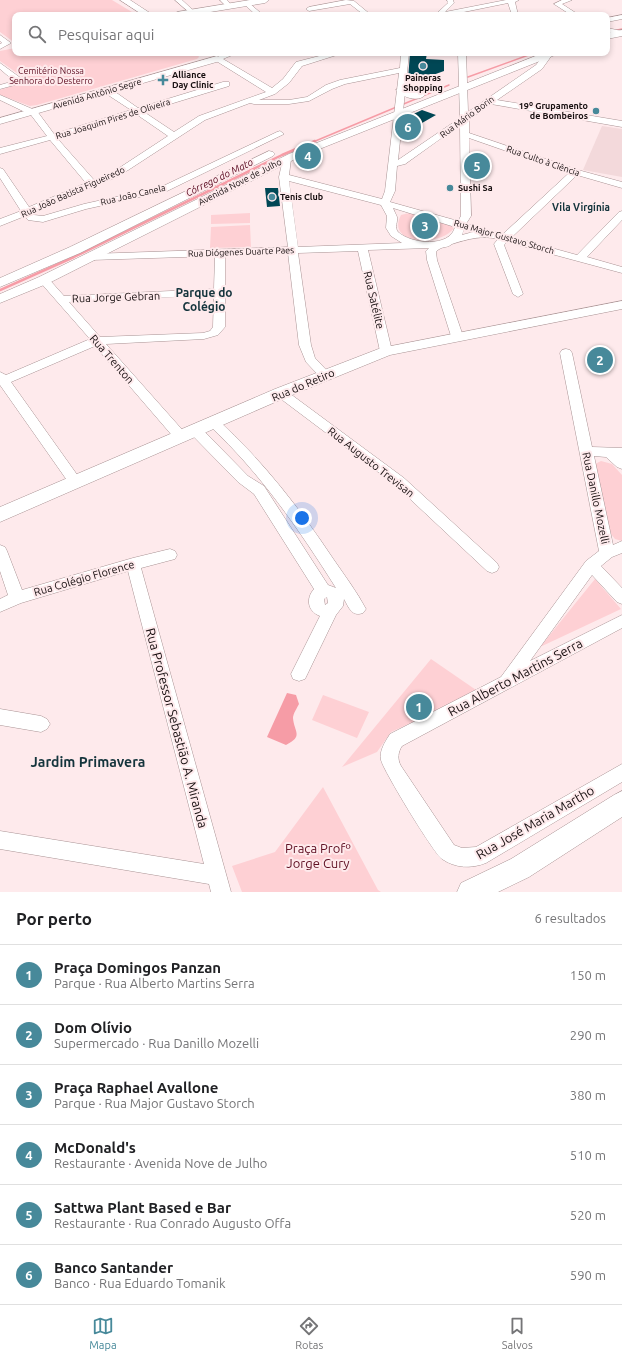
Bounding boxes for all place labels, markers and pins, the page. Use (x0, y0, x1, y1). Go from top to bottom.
marker: Paineras Shopping (418, 61, 428, 71)
place label: Alliance Day Clinic (172, 70, 214, 90)
place label: Paineras Shopping (403, 73, 443, 93)
marker: Alliance Day Clinic (157, 74, 169, 86)
place label: 19º Grupamento de Bombeiros (519, 101, 588, 121)
marker: 19º Grupamento de Bombeiros (591, 106, 601, 116)
pin: 6 (395, 112, 421, 142)
pin: 4 (295, 141, 321, 171)
pin: 5 (464, 151, 490, 181)
marker: Sushi Sa (445, 183, 455, 193)
place label: Sushi Sa (458, 183, 493, 193)
marker: Tenis Club (267, 192, 277, 202)
place label: Tenis Club (280, 192, 323, 202)
pin: 3 (412, 211, 438, 241)
pin: 2 (587, 345, 613, 375)
pin: 1 (406, 692, 432, 722)

